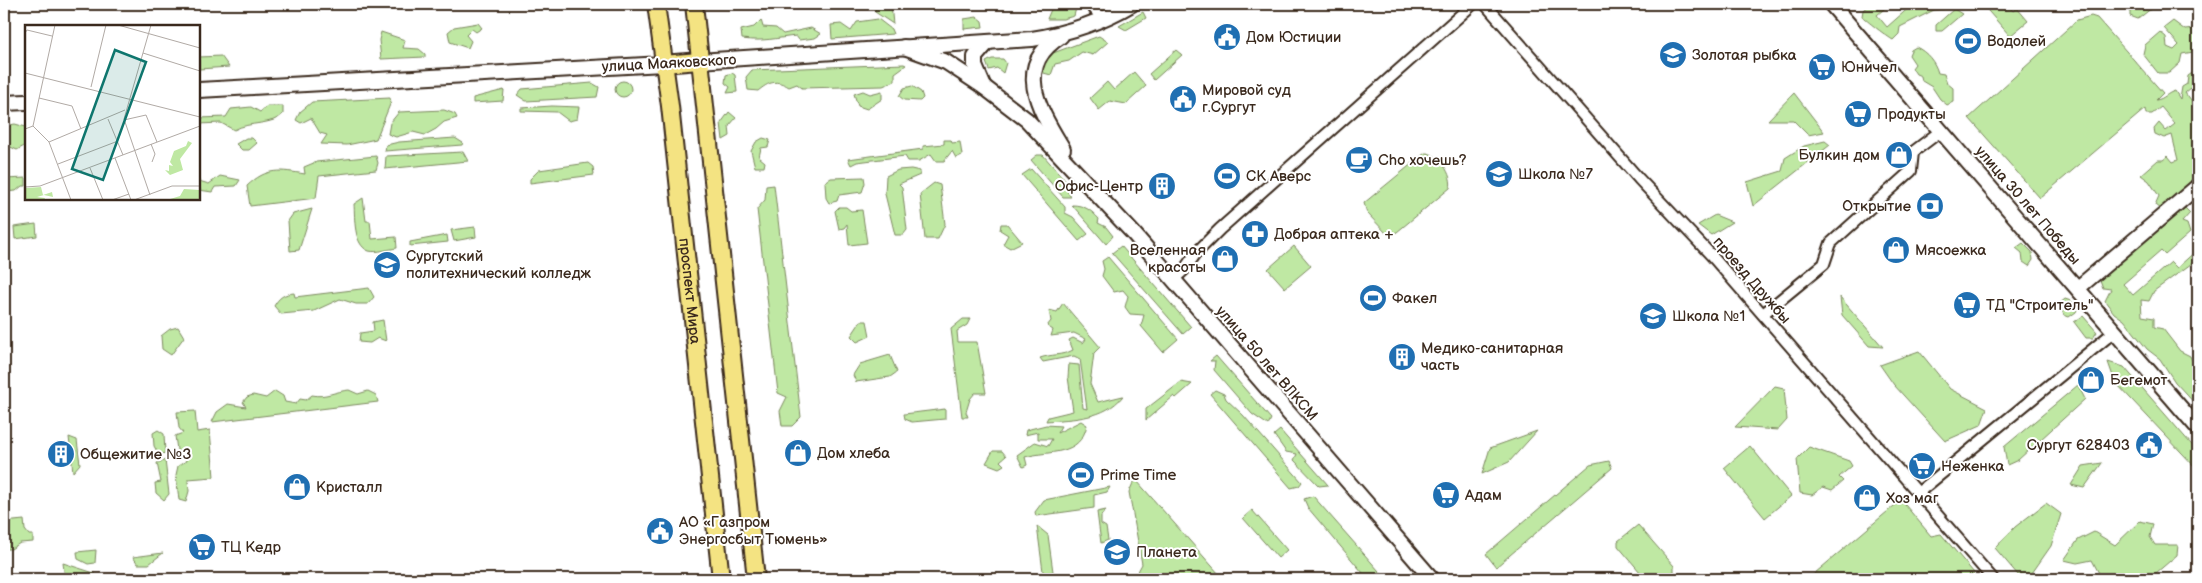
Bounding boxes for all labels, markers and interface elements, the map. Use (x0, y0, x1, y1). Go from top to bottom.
public building icon: Дом Юстиции (1212, 22, 1242, 52)
inset map (25, 25, 200, 200)
sports icon: Водолей (1953, 26, 1983, 56)
place label: Дом Юстиции (1246, 28, 1341, 47)
place label: Водолей (1987, 32, 2046, 51)
school or university icon: Золотая рыбка (1658, 40, 1688, 70)
place label: Золотая рыбка (1692, 46, 1797, 65)
street label: улица Маяковского (601, 50, 737, 77)
supermarket icon: Юничел (1807, 52, 1837, 82)
place label: Юничел (1841, 58, 1897, 77)
place label: Мировой суд г.Сургут (1202, 81, 1291, 117)
public building icon: Мировой суд г.Сургут (1168, 84, 1198, 114)
supermarket icon: Продукты (1843, 99, 1873, 129)
place label: Продукты (1877, 105, 1946, 124)
shop icon: Булкин дом (1884, 140, 1914, 170)
street label: улица 30 лет Победы (1971, 142, 2084, 269)
cafe icon: Cho хочешь? (1344, 145, 1374, 175)
place label: Булкин дом (1798, 146, 1880, 165)
place label: Cho хочешь? (1378, 151, 1467, 170)
school or university icon: Школа №7 (1484, 159, 1514, 189)
sports icon: СК Аверс (1212, 161, 1242, 191)
place label: Школа №7 (1518, 165, 1593, 184)
place label: СК Аверс (1246, 167, 1312, 186)
building icon: Офис-Центр (1147, 171, 1177, 201)
place label: Офис-Центр (1055, 177, 1144, 196)
bank icon: Открытие (1915, 191, 1945, 221)
place label: Открытие (1842, 197, 1911, 216)
pharmacy icon: Добрая аптека + (1240, 219, 1270, 249)
place label: Добрая аптека + (1274, 225, 1394, 244)
street label: проезд Дружбы (1709, 233, 1795, 328)
shop icon: Мясоежка (1881, 235, 1911, 265)
street label: проспект Мира (674, 237, 705, 345)
place label: Вселенная красоты (1130, 241, 1206, 277)
place label: Мясоежка (1915, 241, 1987, 260)
shop icon: Вселенная красоты (1210, 244, 1240, 274)
place label: Сургутский политехнический колледж (406, 247, 592, 283)
school or university icon: Сургутский политехнический колледж (372, 250, 402, 280)
sports icon: Факел (1358, 283, 1388, 313)
place label: Факел (1392, 289, 1437, 308)
supermarket icon: ТД "Строитель" (1952, 290, 1982, 320)
place label: ТД "Строитель" (1986, 296, 2094, 315)
school or university icon: Школа №1 (1638, 301, 1668, 331)
street label: улица 50 лет ВЛКСМ (1212, 302, 1322, 425)
place label: Школа №1 (1672, 307, 1745, 326)
place label: Медико-санитарная часть (1421, 339, 1563, 375)
building icon: Медико-санитарная часть (1387, 342, 1417, 372)
shop icon: Бегемот (2076, 365, 2106, 395)
place label: Бегемот (2110, 371, 2167, 390)
public building icon: Сургут 628403 (2134, 430, 2164, 460)
place label: Сургут 628403 (2027, 436, 2130, 455)
shop icon: Дом хлеба (783, 438, 813, 468)
building icon: Общежитие №3 (46, 439, 76, 469)
place label: Дом хлеба (817, 444, 890, 463)
place label: Общежитие №3 (80, 445, 192, 464)
supermarket icon: Неженка (1907, 451, 1937, 481)
place label: Неженка (1941, 457, 2004, 476)
sports icon: Prime Time (1066, 460, 1096, 490)
place label: Prime Time (1100, 466, 1177, 485)
shop icon: Кристалл (282, 472, 312, 502)
place label: Кристалл (316, 478, 382, 497)
supermarket icon: Адам (1431, 480, 1461, 510)
shop icon: Хоз маг (1852, 483, 1882, 513)
place label: Адам (1464, 486, 1502, 505)
place label: Хоз маг (1886, 489, 1939, 508)
place label: АО «Газпром Энергосбыт Тюмень» (678, 513, 828, 549)
public building icon: АО «Газпром Энергосбыт Тюмень» (645, 516, 675, 546)
supermarket icon: ТЦ Кедр (187, 532, 217, 562)
school or university icon: Планета (1102, 537, 1132, 567)
place label: ТЦ Кедр (221, 538, 281, 557)
place label: Планета (1136, 543, 1197, 562)

